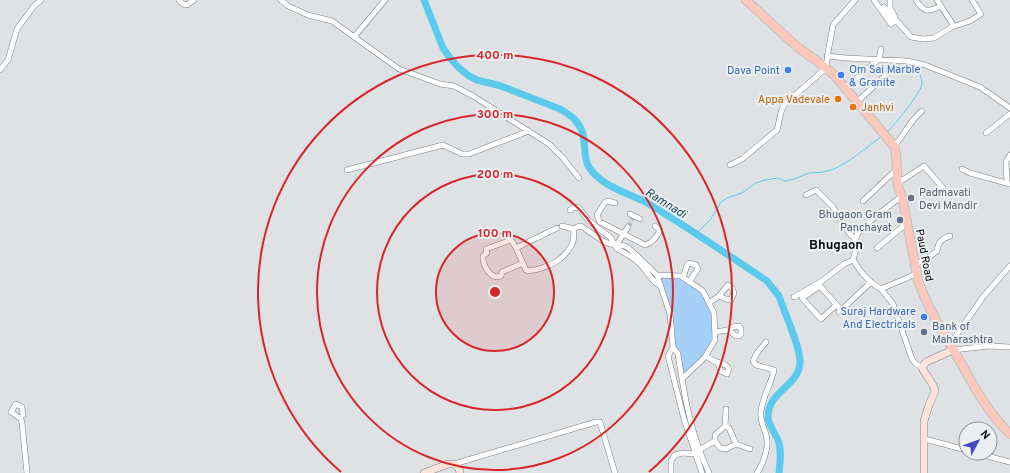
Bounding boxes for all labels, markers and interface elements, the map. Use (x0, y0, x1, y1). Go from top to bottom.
text: 400 m (476, 48, 514, 64)
place label: Om Sai Marble & Granite (849, 63, 920, 90)
place label: Dava Point (727, 64, 780, 78)
marker: Dava Point (783, 65, 793, 75)
marker: Om Sai Marble & Granite (836, 70, 846, 80)
place label: Appa Vadevale (758, 93, 830, 107)
marker: Appa Vadevale (833, 94, 843, 104)
place label: Janhvi (861, 101, 894, 115)
marker: Janhvi (848, 102, 858, 112)
text: 300 m (477, 107, 513, 123)
text: 200 m (477, 167, 513, 183)
water label: Ramnadi (642, 185, 690, 223)
place label: Padmavati Devi Mandir (919, 186, 978, 213)
marker: Padmavati Devi Mandir (906, 193, 916, 203)
place label: Bhugaon Gram Panchayat (818, 208, 892, 235)
marker: Bhugaon Gram Panchayat (895, 215, 905, 225)
text: 100 m (478, 226, 512, 242)
street label: Paud Road (912, 228, 936, 282)
district label: Bhugaon (809, 238, 863, 254)
centre of rings (488, 285, 502, 299)
place label: Suraj Hardware And Electricals (840, 305, 916, 332)
marker: Suraj Hardware And Electricals (919, 312, 929, 322)
place label: Bank of Maharashtra (932, 320, 993, 347)
marker: Bank of Maharashtra (919, 327, 929, 337)
north arrow (958, 421, 998, 461)
text: N (977, 428, 993, 443)

